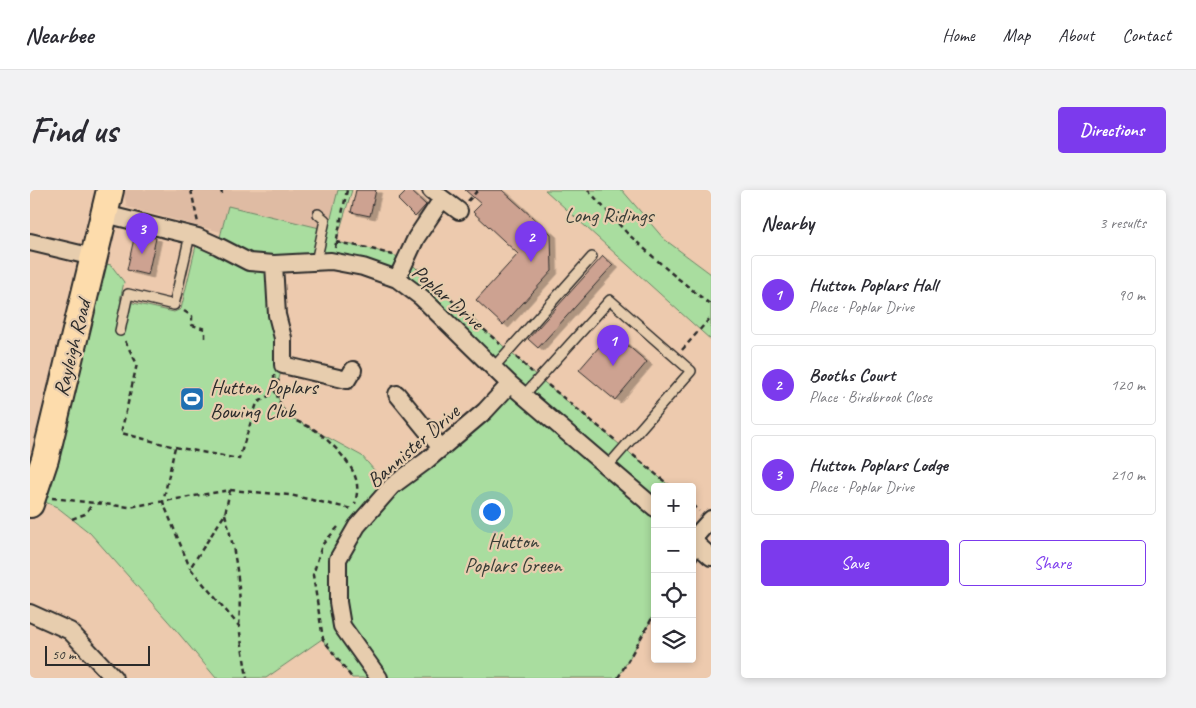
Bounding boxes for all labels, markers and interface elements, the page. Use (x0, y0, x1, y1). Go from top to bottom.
text: Nearbee (25, 20, 93, 50)
text: Home (942, 24, 975, 46)
text: Map (1003, 24, 1030, 46)
text: About (1058, 24, 1094, 46)
text: Contact (1122, 24, 1171, 46)
button: Directions (1058, 107, 1166, 153)
text: Find us (30, 108, 117, 153)
park label: Long Ridings (565, 202, 655, 228)
text: Nearby (761, 210, 814, 236)
pin: 3 (126, 213, 158, 254)
text: 3 results (1099, 213, 1146, 233)
pin: 2 (515, 221, 547, 262)
street label: Poplar Drive (407, 259, 491, 337)
text: Hutton Poplars Hall (809, 273, 938, 297)
text: 1 (774, 285, 782, 305)
text: 90 m (1118, 285, 1145, 305)
street label: Rayleigh Road (47, 293, 97, 399)
text: Place · Poplar Drive (809, 297, 914, 317)
pin: 1 (597, 325, 629, 366)
text: Booths Court (809, 363, 895, 387)
place label: Hutton Poplars Bowing Club (210, 374, 319, 424)
text: 2 (774, 375, 782, 395)
text: 120 m (1111, 375, 1145, 395)
sports icon: Hutton Poplars Bowing Club (179, 386, 205, 412)
text: Place · Birdbrook Close (809, 387, 932, 407)
street label: Bannister Drive (361, 398, 465, 493)
text: Hutton Poplars Lodge (809, 453, 948, 477)
text: 3 (774, 465, 782, 485)
text: 210 m (1111, 465, 1145, 485)
text: Place · Poplar Drive (809, 477, 914, 497)
map controls (651, 483, 696, 663)
button: + (651, 483, 696, 528)
your location (479, 499, 505, 525)
park label: Hutton Poplars Green (464, 528, 563, 578)
button: − (651, 528, 696, 573)
button: Save (761, 540, 949, 586)
button: Share (959, 540, 1146, 586)
button: locate (651, 573, 696, 618)
button: layers (651, 618, 696, 663)
scale bar (45, 643, 150, 666)
text: 50 m (52, 646, 76, 663)

